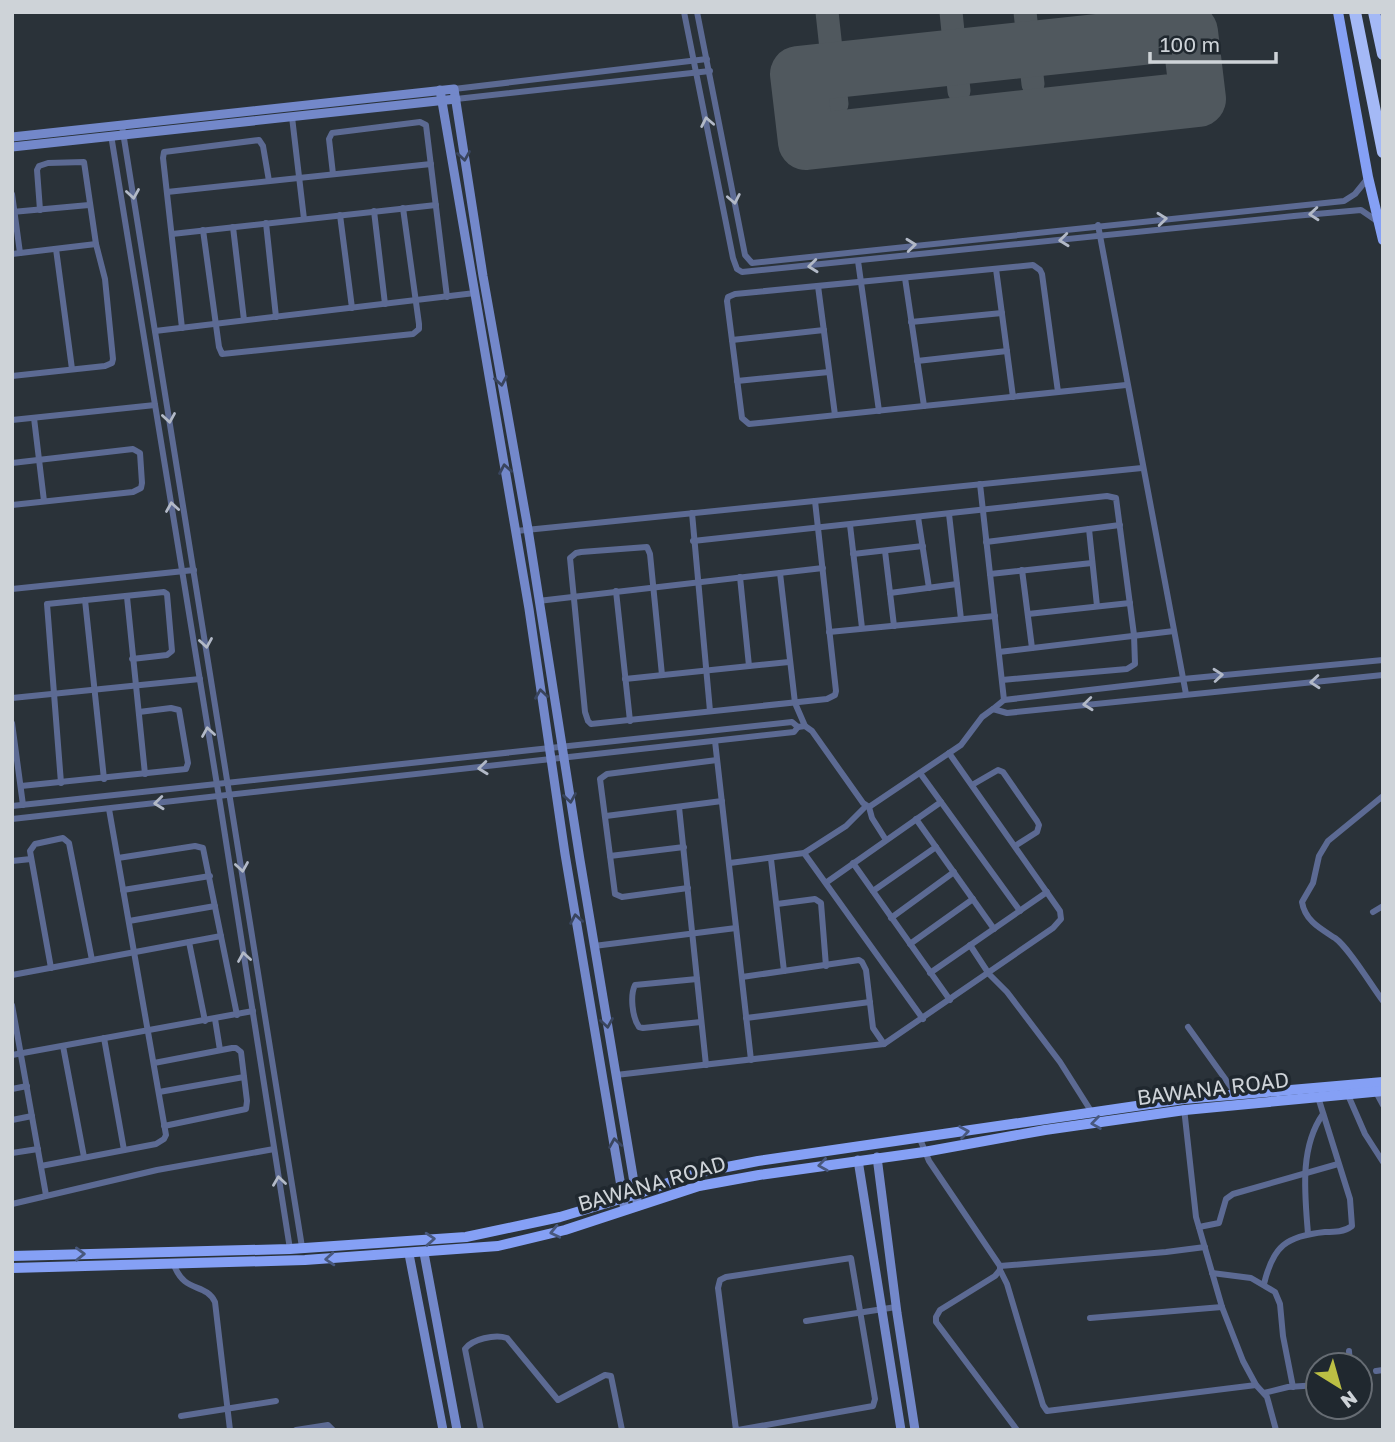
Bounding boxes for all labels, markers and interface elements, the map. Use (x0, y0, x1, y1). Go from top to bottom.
scale bar (1150, 21, 1276, 65)
text: 100 m (1160, 31, 1220, 57)
one-way arrow (700, 116, 715, 128)
one-way arrow (456, 150, 471, 162)
one-way arrow (125, 188, 140, 200)
one-way arrow (726, 193, 741, 205)
one-way arrow (1308, 206, 1319, 221)
one-way arrow (1157, 212, 1168, 227)
one-way arrow (1058, 233, 1069, 248)
one-way arrow (905, 238, 917, 253)
one-way arrow (807, 258, 818, 273)
one-way arrow (493, 375, 508, 387)
one-way arrow (161, 412, 176, 424)
one-way arrow (499, 463, 514, 475)
one-way arrow (164, 501, 179, 513)
one-way arrow (198, 637, 213, 649)
one-way arrow (1212, 668, 1224, 683)
one-way arrow (1309, 674, 1321, 689)
one-way arrow (534, 688, 549, 700)
one-way arrow (1083, 696, 1094, 711)
one-way arrow (201, 726, 216, 738)
one-way arrow (477, 760, 489, 775)
one-way arrow (562, 792, 577, 804)
one-way arrow (153, 796, 165, 811)
one-way arrow (234, 861, 249, 873)
one-way arrow (569, 913, 584, 925)
one-way arrow (237, 951, 252, 962)
one-way arrow (599, 1017, 614, 1029)
street label: BAWANA ROAD (1135, 1066, 1290, 1110)
one-way arrow (1090, 1115, 1102, 1130)
one-way arrow (958, 1125, 969, 1140)
one-way arrow (608, 1137, 623, 1149)
street label: BAWANA ROAD (575, 1149, 729, 1217)
one-way arrow (817, 1157, 829, 1172)
one-way arrow (272, 1175, 287, 1187)
one-way arrow (549, 1224, 561, 1238)
one-way arrow (425, 1232, 436, 1247)
one-way arrow (76, 1246, 86, 1262)
one-way arrow (324, 1251, 335, 1266)
north arrow (1304, 1351, 1374, 1421)
text: N (1337, 1386, 1362, 1414)

